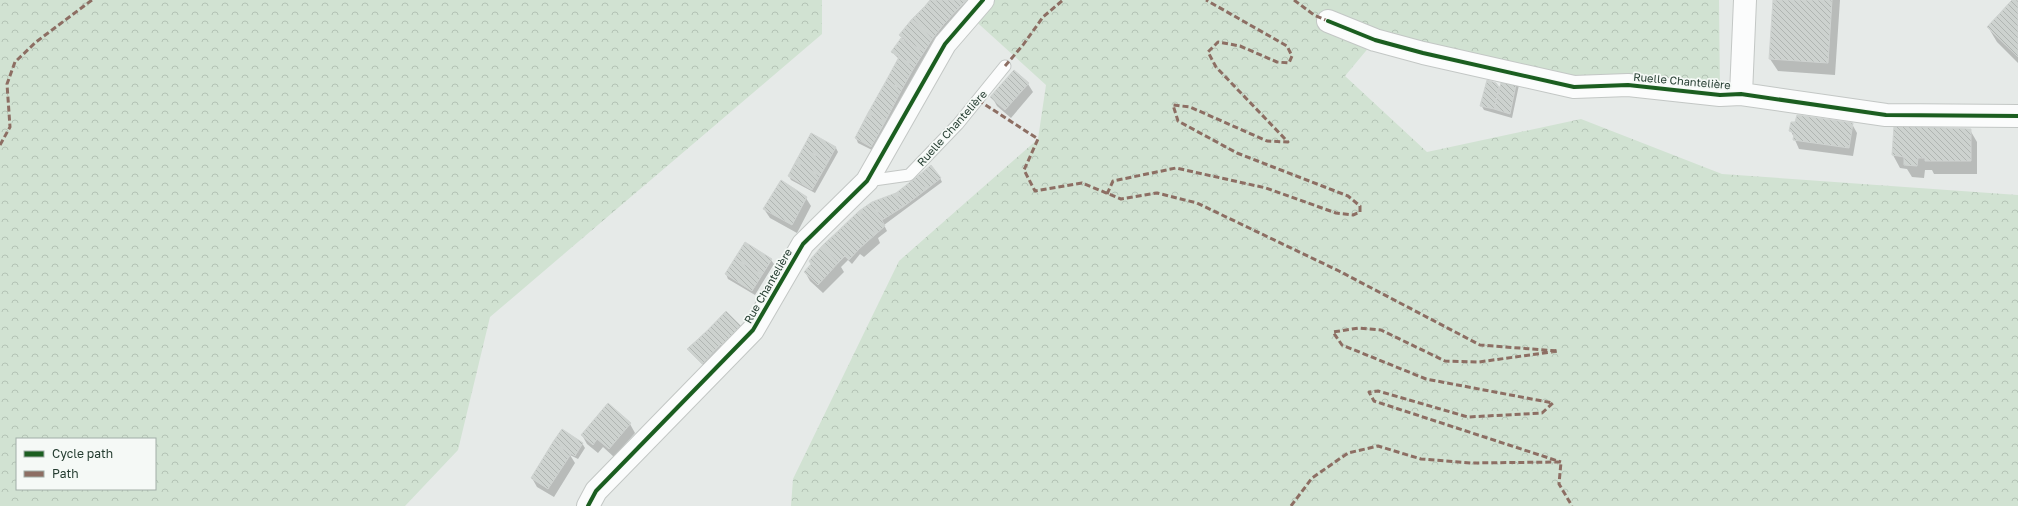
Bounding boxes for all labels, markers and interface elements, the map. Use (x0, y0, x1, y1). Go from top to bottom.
street label: Ruelle Chantelière (1633, 70, 1731, 91)
street label: Ruelle Chantelière (914, 87, 989, 168)
street label: Rue Chantelière (741, 246, 794, 326)
legend (16, 438, 156, 490)
text: Cycle path (52, 446, 113, 461)
text: Path (52, 466, 79, 481)

